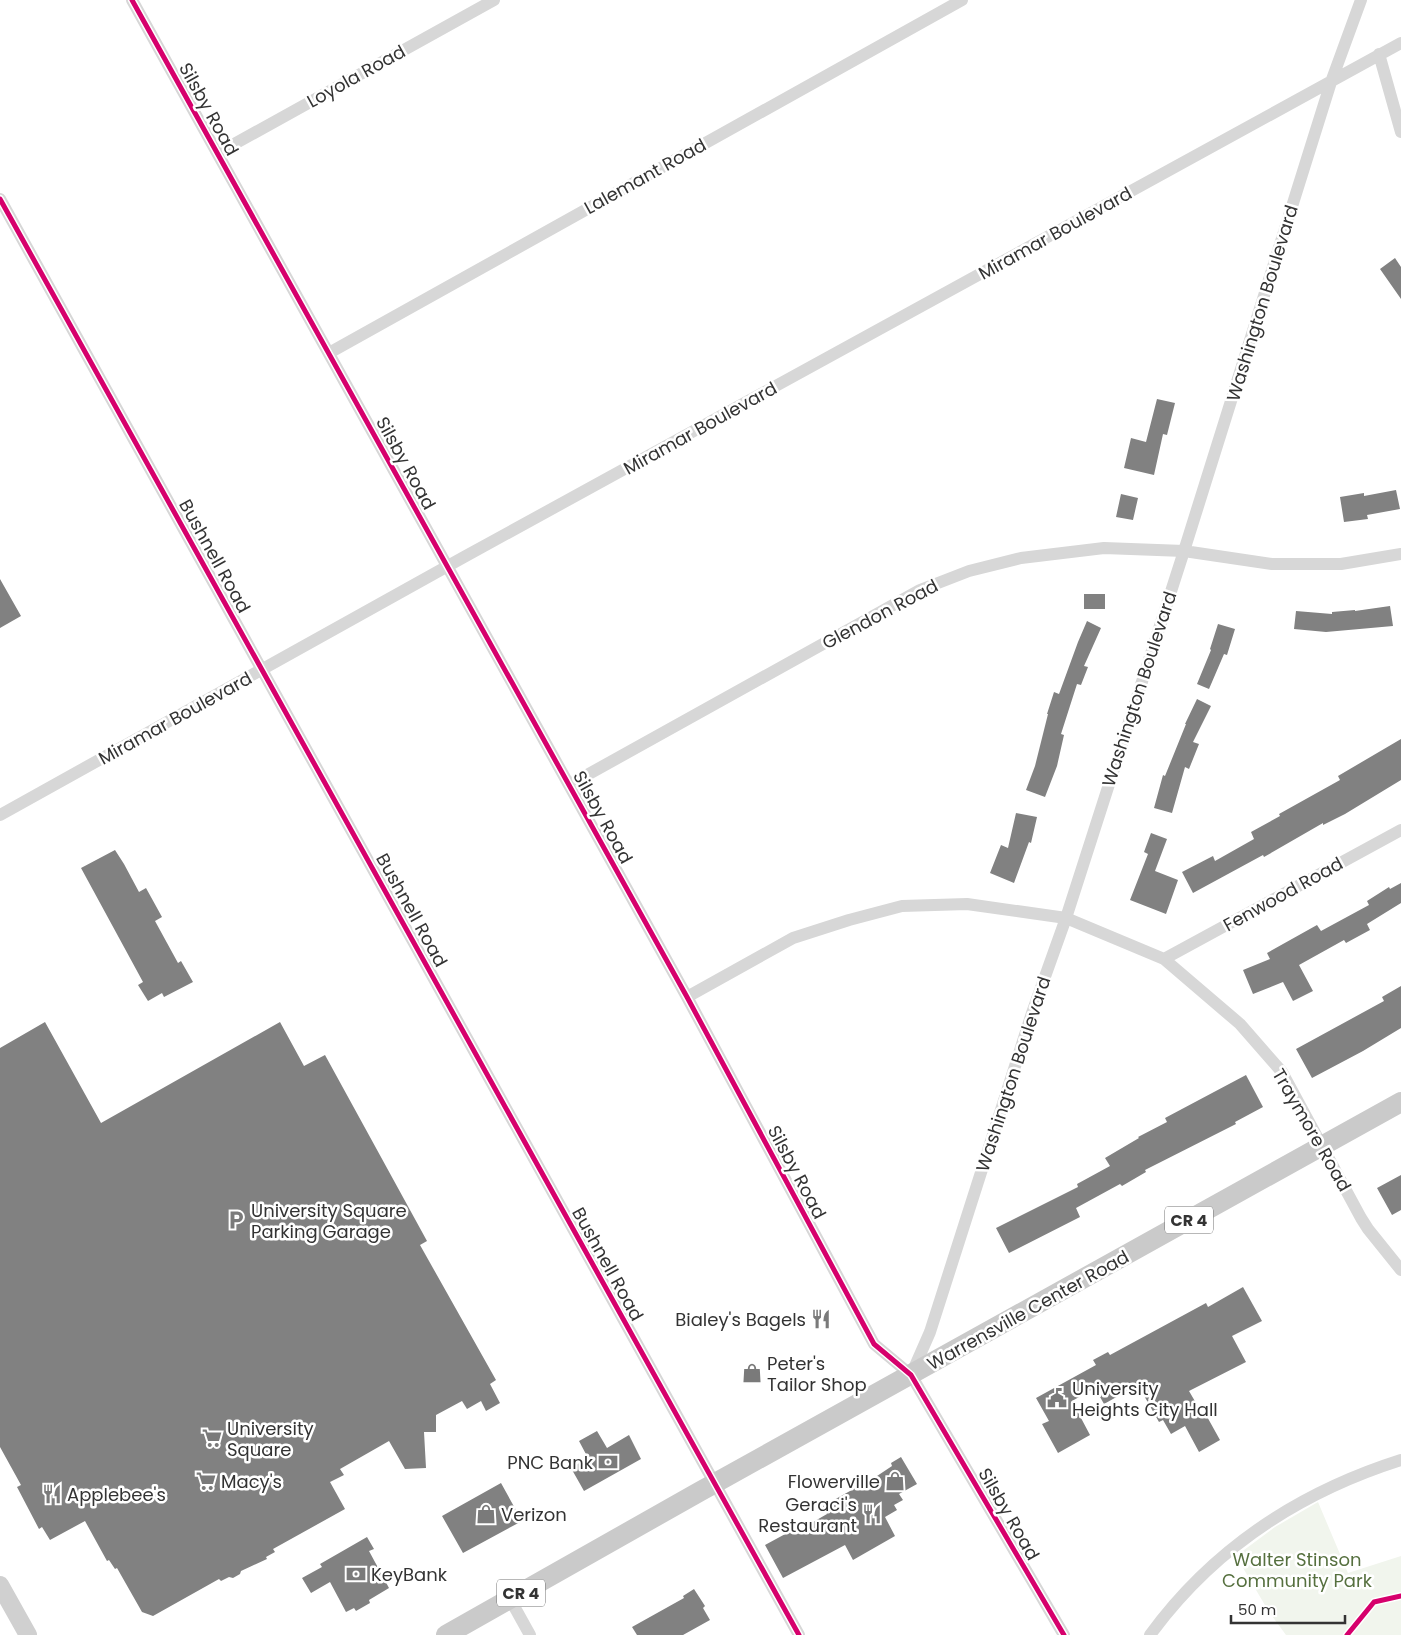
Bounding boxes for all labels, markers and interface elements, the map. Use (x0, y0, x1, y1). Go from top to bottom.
street label: Loyola Road (302, 39, 410, 113)
street label: Silsby Road (173, 58, 245, 160)
street label: Lalemant Road (579, 132, 711, 220)
street label: Miramar Boulevard (974, 180, 1136, 286)
street label: Washington Boulevard (1220, 202, 1304, 404)
street label: Miramar Boulevard (619, 375, 781, 481)
street label: Silsby Road (370, 412, 442, 514)
street label: Bushnell Road (173, 495, 257, 617)
street label: Glendon Road (818, 573, 942, 655)
street label: Washington Boulevard (1096, 588, 1182, 790)
street label: Miramar Boulevard (94, 665, 256, 771)
street label: Silsby Road (567, 766, 639, 868)
street label: Bushnell Road (370, 849, 454, 971)
street label: Fenwood Road (1219, 851, 1347, 937)
street label: Washington Boulevard (970, 973, 1056, 1175)
street label: Traymore Road (1267, 1064, 1357, 1196)
street label: Silsby Road (762, 1121, 832, 1223)
place label: University Square Parking Garage (251, 1198, 407, 1244)
street label: Bushnell Road (566, 1203, 650, 1325)
road number: CR 4 (1165, 1206, 1213, 1234)
parking icon: University Square Parking Garage (225, 1209, 247, 1231)
street label: Warrensville Center Road (923, 1244, 1133, 1376)
place label: Bialey's Bagels (675, 1307, 806, 1332)
restaurant icon: Bialey's Bagels (810, 1308, 832, 1330)
place label: Peter's Tailor Shop (767, 1351, 867, 1397)
shop icon: Peter's Tailor Shop (741, 1362, 763, 1384)
place label: University Heights City Hall (1072, 1376, 1218, 1422)
public building icon: University Heights City Hall (1046, 1387, 1068, 1409)
place label: University Square (227, 1416, 314, 1462)
supermarket icon: University Square (201, 1427, 223, 1449)
place label: PNC Bank (507, 1450, 594, 1475)
bank icon: PNC Bank (597, 1451, 619, 1473)
street label: Silsby Road (972, 1463, 1046, 1565)
place label: Macy's (221, 1469, 282, 1494)
place label: Flowerville (788, 1469, 880, 1494)
supermarket icon: Macy's (195, 1470, 217, 1492)
shop icon: Flowerville (884, 1470, 906, 1492)
place label: Applebee's (67, 1482, 166, 1507)
restaurant icon: Applebee's (41, 1483, 63, 1505)
place label: Geraci's Restaurant (758, 1492, 857, 1538)
place label: Verizon (501, 1502, 567, 1527)
shop icon: Verizon (475, 1503, 497, 1525)
restaurant icon: Geraci's Restaurant (861, 1503, 883, 1525)
park label: Walter Stinson Community Park (1222, 1547, 1373, 1593)
place label: KeyBank (371, 1562, 448, 1587)
bank icon: KeyBank (345, 1563, 367, 1585)
road number: CR 4 (497, 1580, 545, 1606)
scale bar (1231, 1592, 1345, 1624)
text: 50 m (1238, 1599, 1276, 1620)

